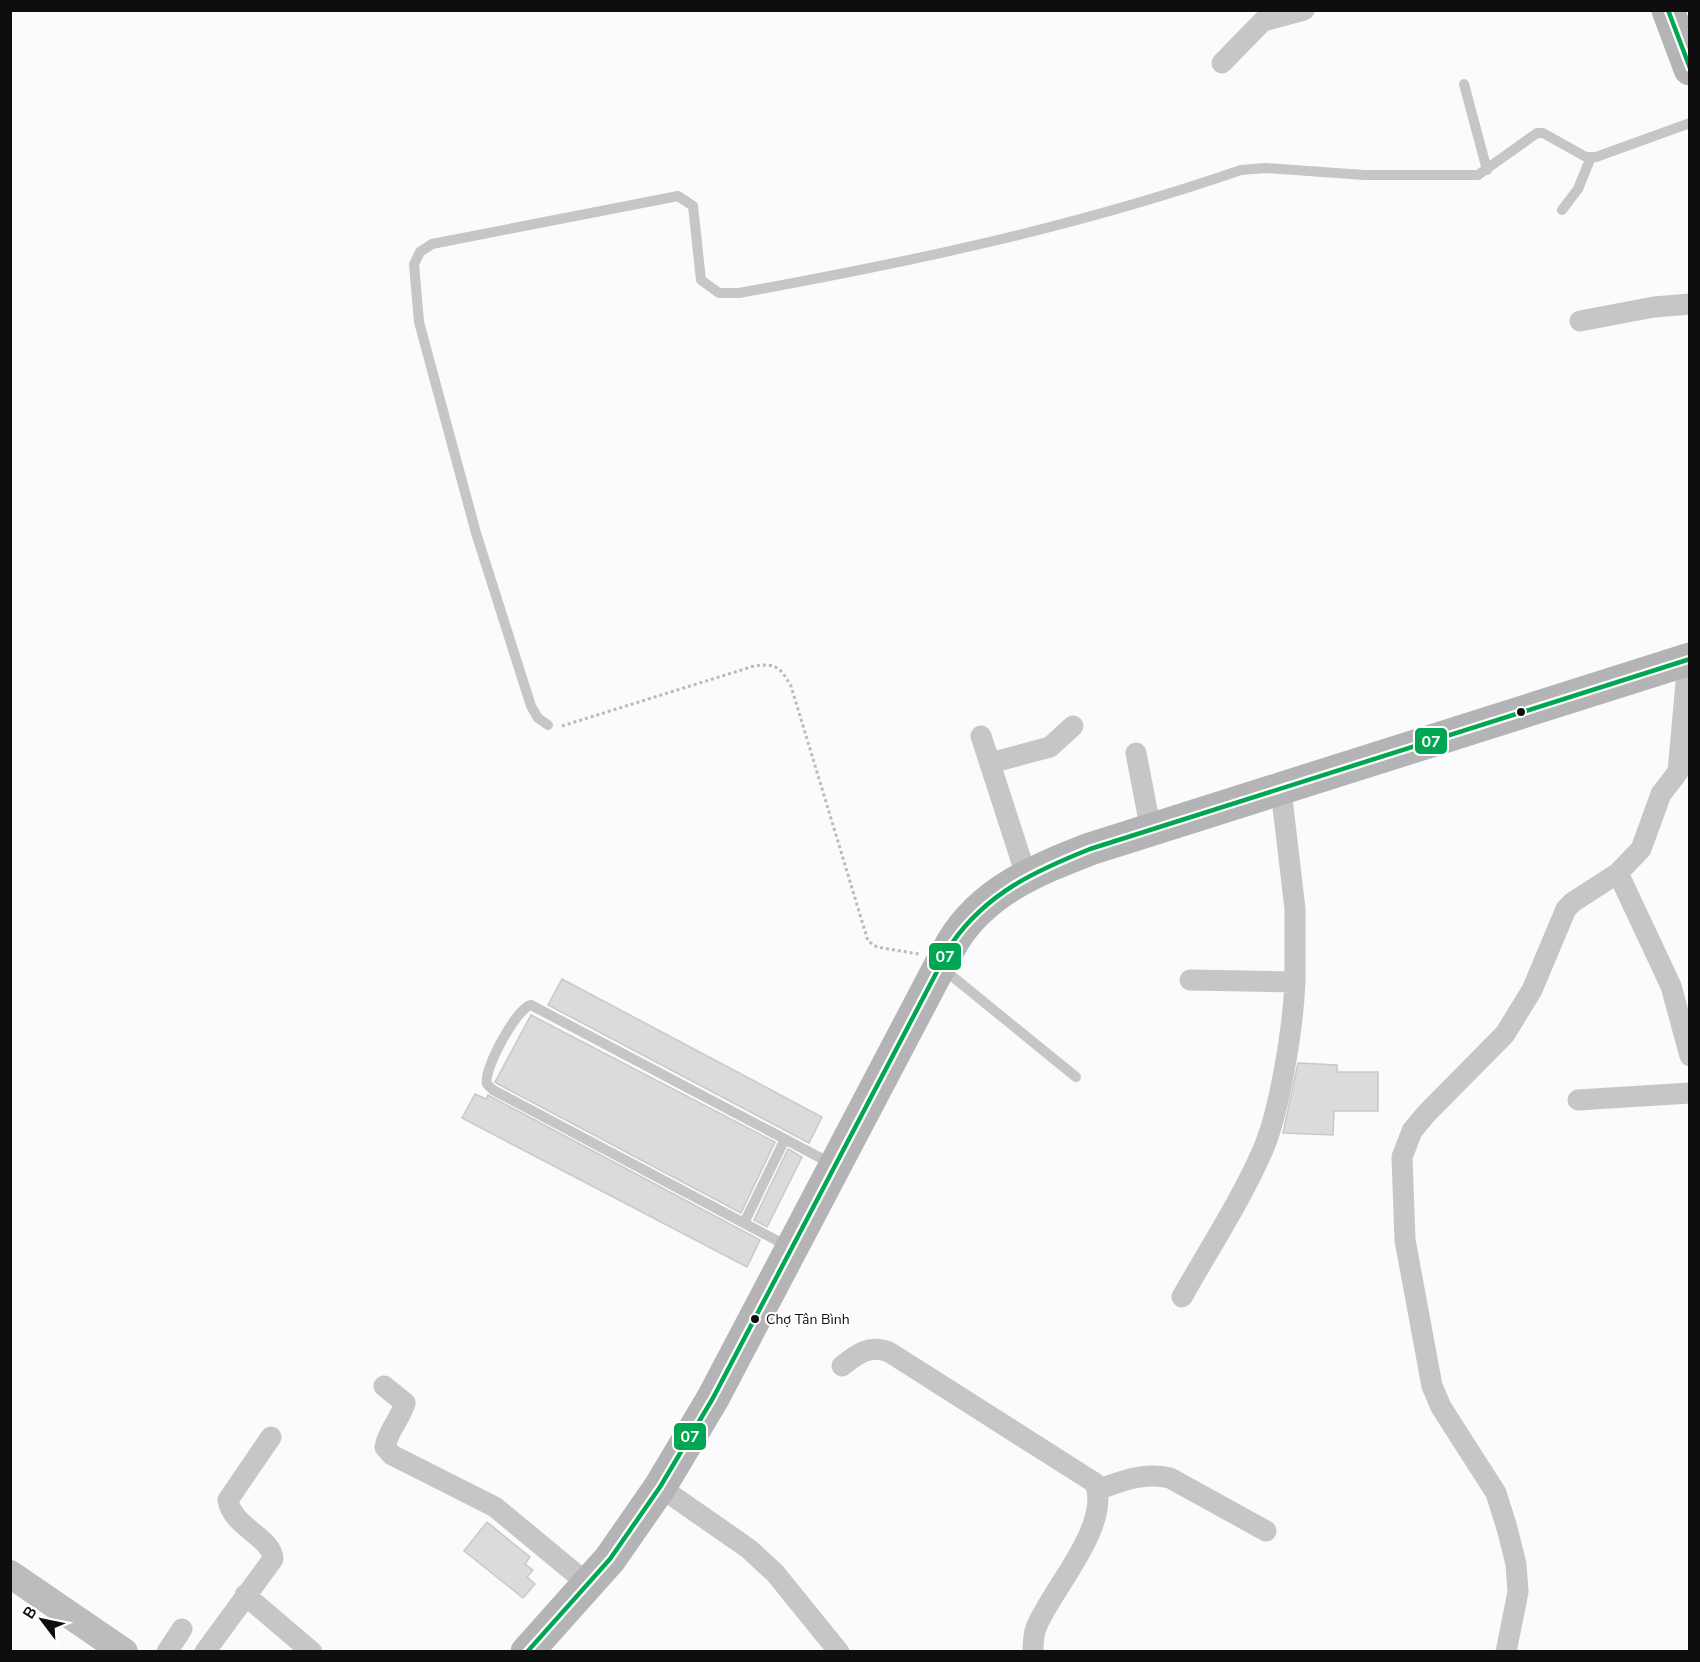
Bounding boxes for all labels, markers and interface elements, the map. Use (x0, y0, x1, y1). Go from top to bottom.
unlabelled marker (1515, 706, 1527, 718)
line badge: 07 (1414, 727, 1448, 755)
text: 07 (1421, 731, 1441, 753)
line badge: 07 (928, 942, 962, 971)
text: 07 (935, 946, 955, 968)
place label: Chợ Tân Bình (766, 1310, 850, 1329)
marker: Chợ Tân Bình (749, 1313, 761, 1325)
line badge: 07 (673, 1422, 707, 1451)
text: 07 (680, 1426, 700, 1448)
north arrow (12, 1590, 72, 1650)
text: B (18, 1602, 42, 1623)

